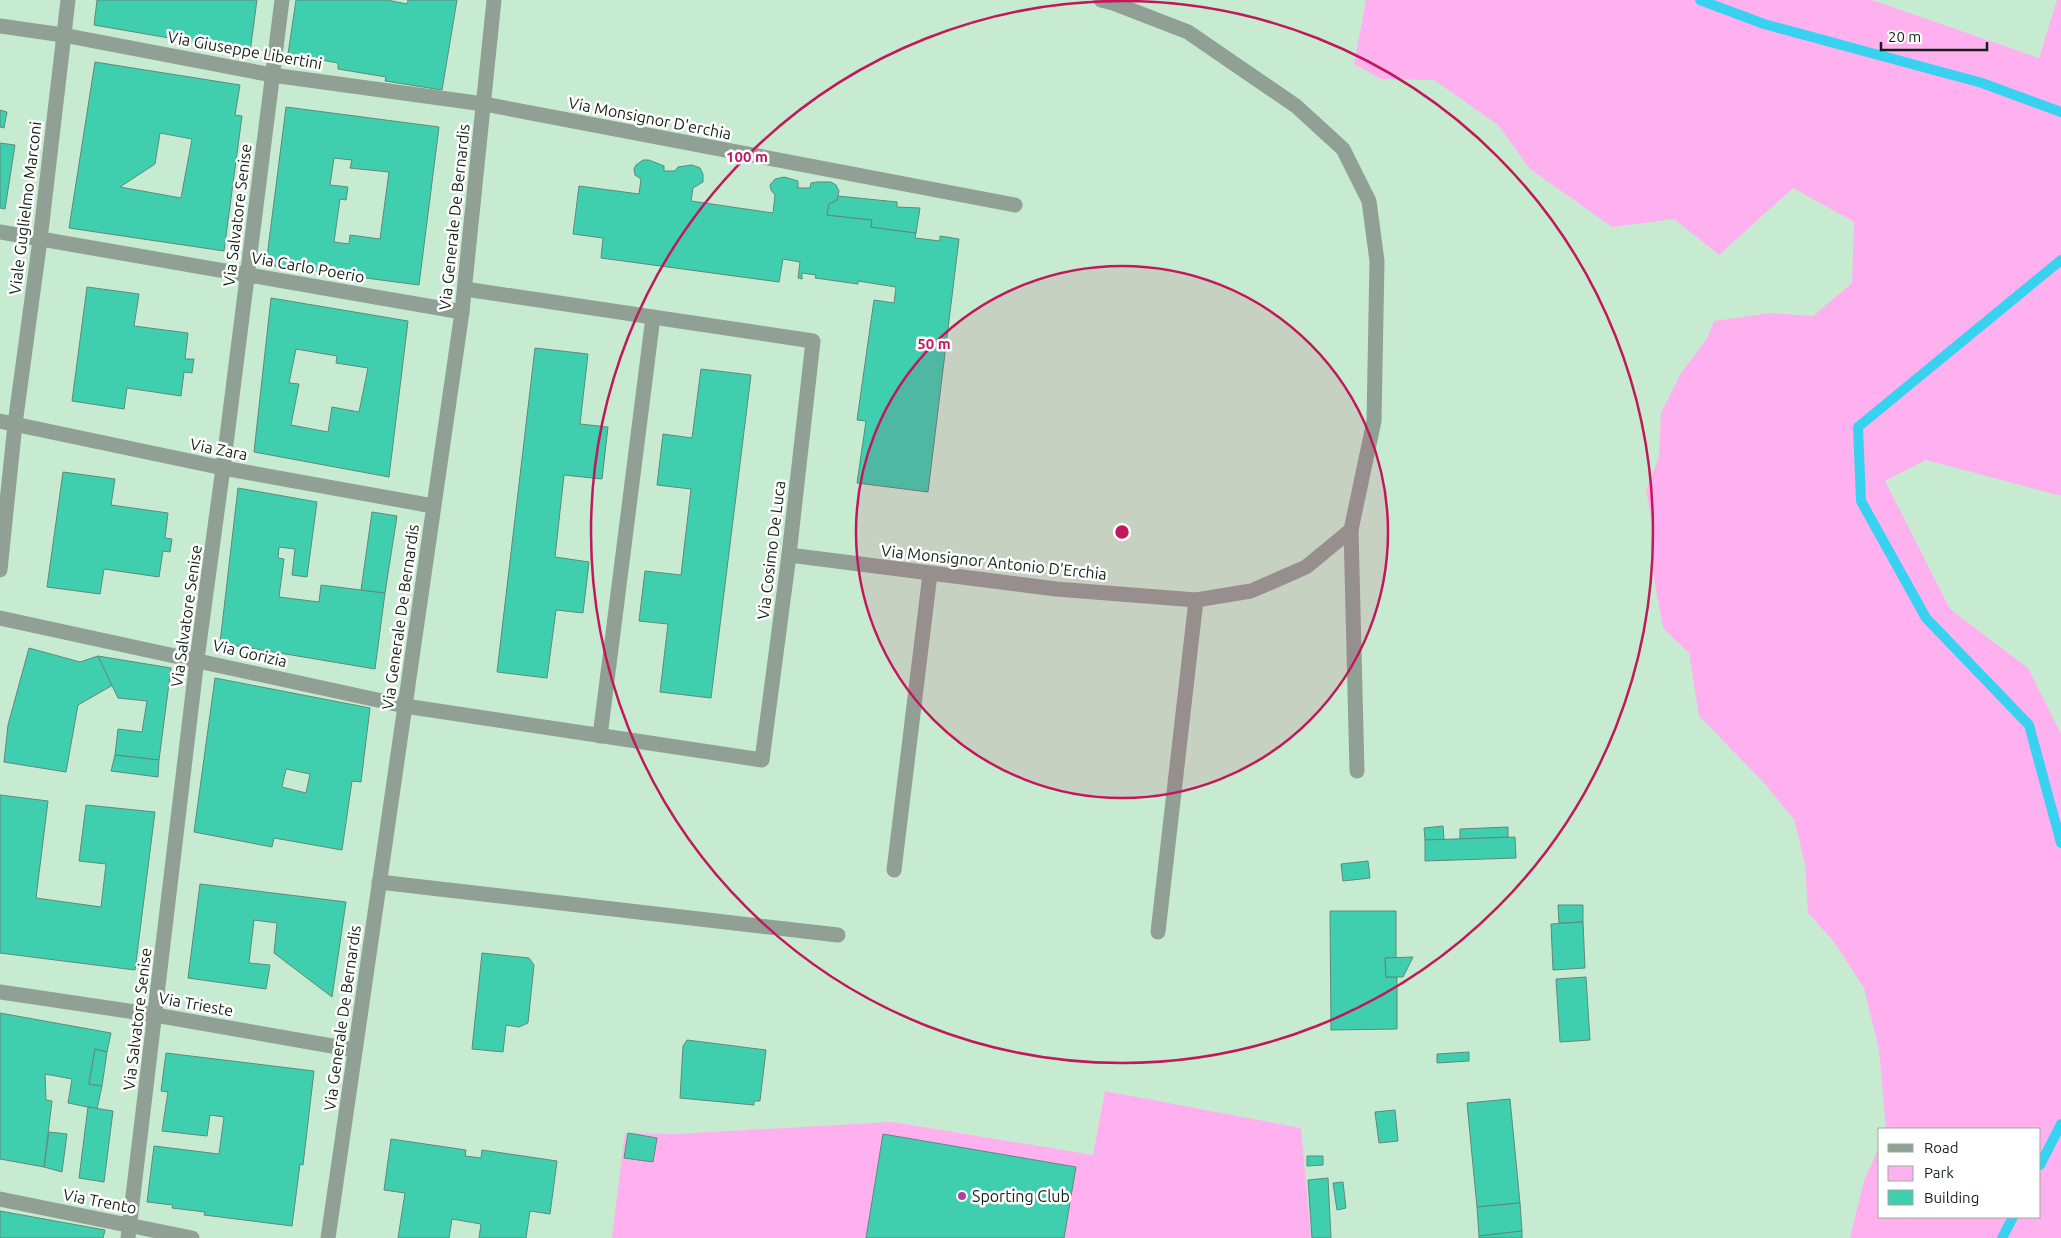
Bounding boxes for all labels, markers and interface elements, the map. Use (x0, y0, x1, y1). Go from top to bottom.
scale bar (1881, 20, 1987, 52)
street label: Via Giuseppe Libertini (166, 28, 324, 72)
text: 20 m (1888, 28, 1921, 45)
street label: Via Monsignor D'erchia (567, 93, 733, 143)
street label: Viale Guglielmo Marconi (5, 120, 45, 296)
street label: Via Generale De Bernardis (435, 123, 473, 311)
street label: Via Salvatore Senise (219, 143, 255, 287)
text: 100 m (726, 148, 768, 165)
street label: Via Carlo Poerio (250, 248, 366, 286)
text: 50 m (917, 335, 951, 352)
street label: Via Zara (189, 435, 249, 463)
street label: Via Cosimo De Luca (754, 479, 788, 621)
street label: Via Generale De Bernardis (378, 523, 422, 711)
centre of rings (1113, 523, 1131, 541)
street label: Via Monsignor Antonio D'Erchia (880, 541, 1108, 583)
street label: Via Salvatore Senise (167, 544, 205, 688)
street label: Via Gorizia (211, 636, 289, 670)
street label: Via Generale De Bernardis (320, 924, 364, 1112)
street label: Via Salvatore Senise (119, 947, 155, 1091)
street label: Via Trieste (157, 989, 235, 1019)
legend (1878, 1128, 2041, 1218)
text: Road (1924, 1139, 1959, 1156)
text: Park (1924, 1164, 1954, 1181)
street label: Via Trento (62, 1185, 138, 1217)
place label: Sporting Club (972, 1187, 1070, 1205)
text: Building (1924, 1189, 1979, 1206)
marker: Sporting Club (956, 1190, 968, 1202)

